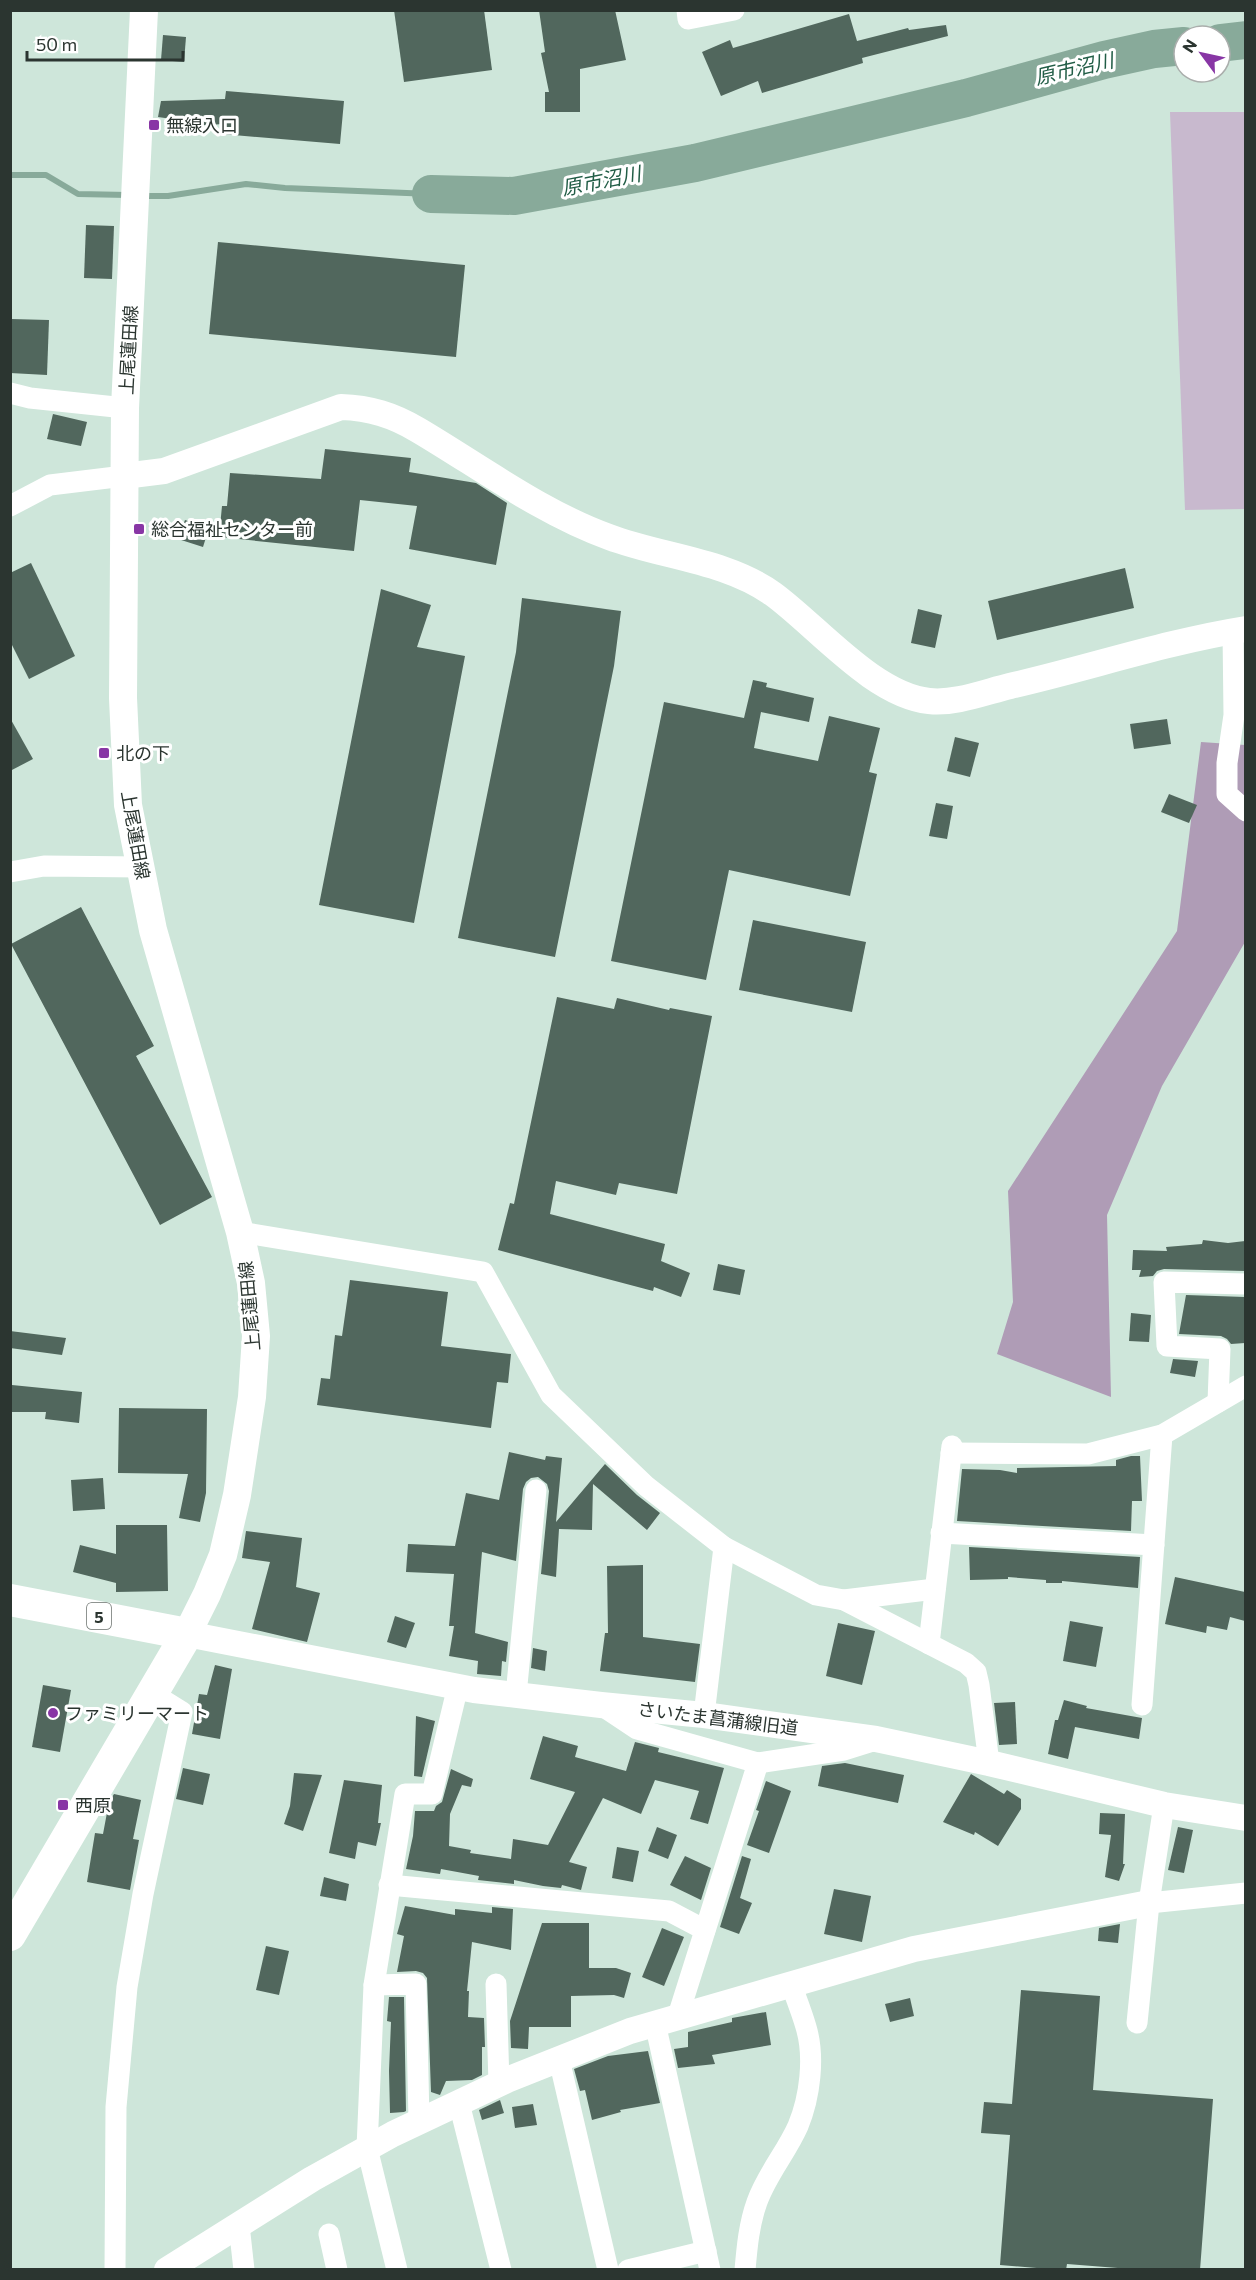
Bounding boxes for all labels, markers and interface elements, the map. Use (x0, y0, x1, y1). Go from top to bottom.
scale bar (27, 24, 183, 62)
north arrow (1172, 24, 1232, 84)
text: 50 m (36, 33, 77, 55)
text: N (1178, 35, 1200, 56)
water label: 原市沼川 (1032, 47, 1118, 89)
place label: 無線入口 (166, 114, 238, 136)
marker: 無線入口 (147, 118, 161, 132)
water label: 原市沼川 (559, 160, 645, 199)
street label: 上尾蓮田線 (115, 304, 141, 396)
place label: 総合福祉センター前 (151, 518, 313, 540)
marker: 総合福祉センター前 (132, 522, 146, 536)
place label: 北の下 (116, 742, 170, 764)
marker: 北の下 (97, 746, 111, 760)
street label: 上尾蓮田線 (117, 789, 155, 881)
street label: 上尾蓮田線 (234, 1260, 264, 1352)
road number: 5 (87, 1603, 111, 1629)
street label: さいたま菖蒲線旧道 (637, 1697, 799, 1739)
place label: ファミリーマート (65, 1702, 209, 1724)
marker: ファミリーマート (46, 1706, 60, 1720)
place label: 西原 (75, 1794, 111, 1816)
marker: 西原 (56, 1798, 70, 1812)

